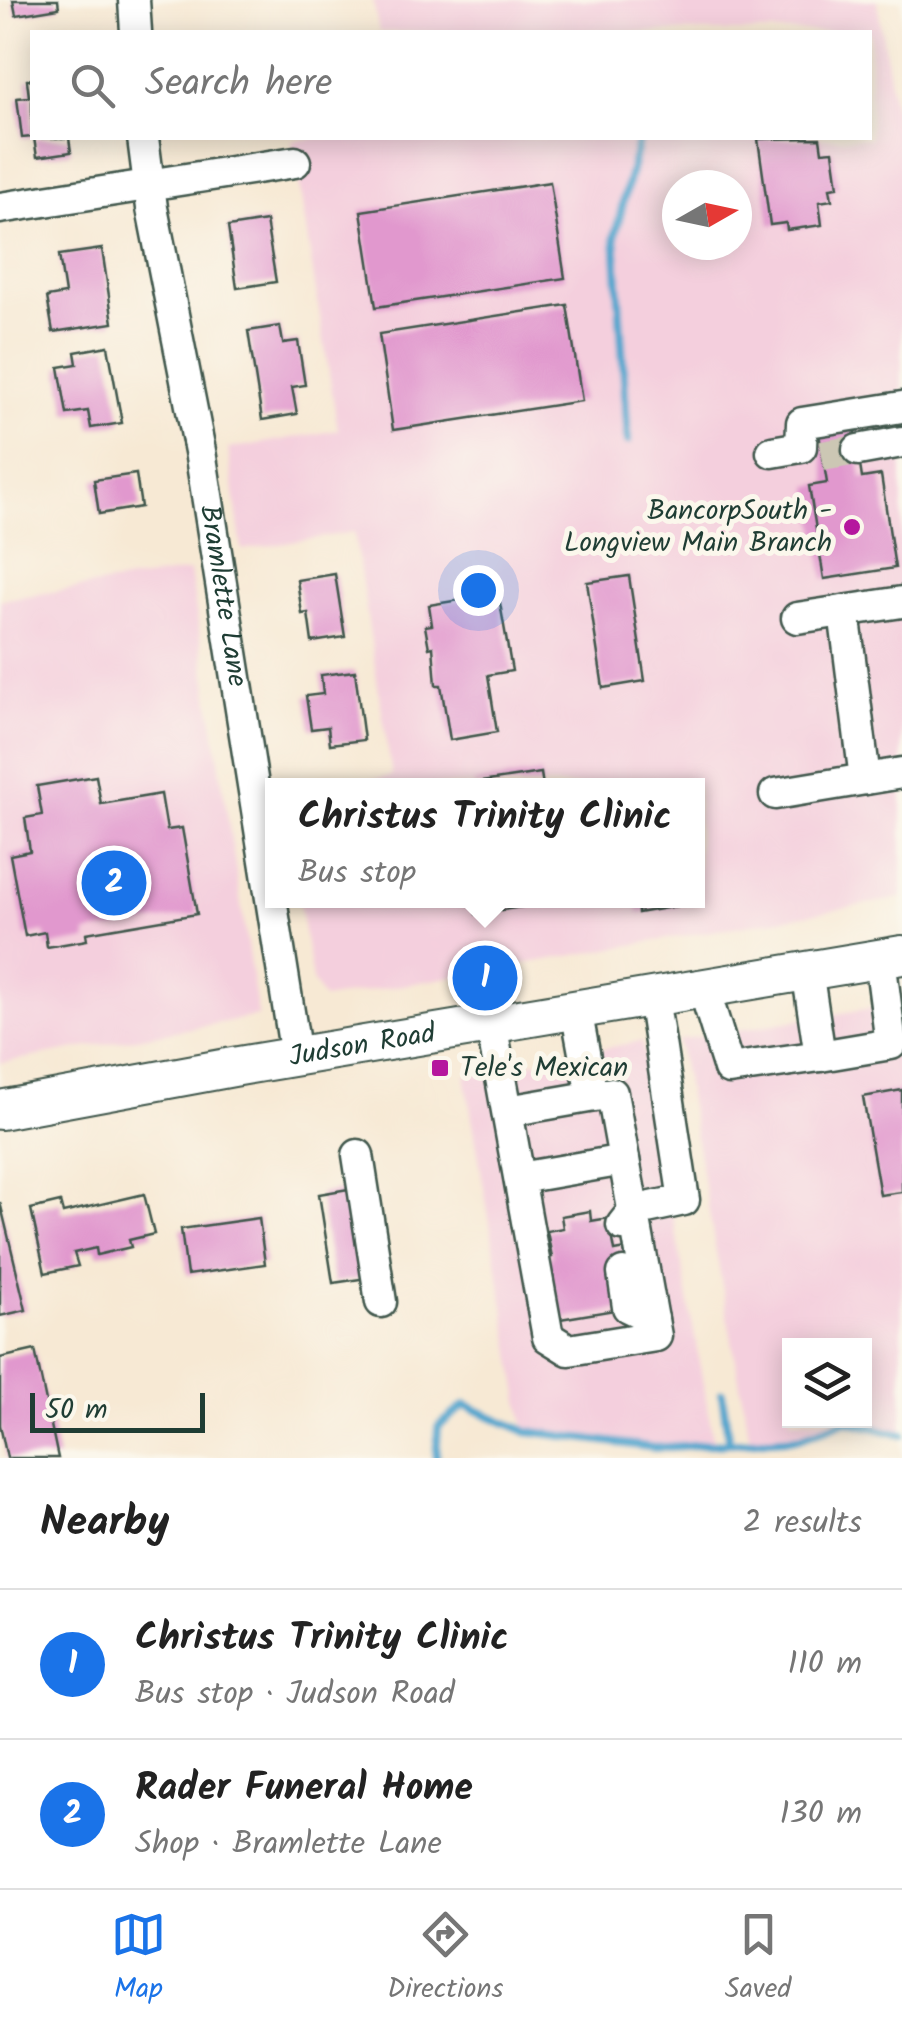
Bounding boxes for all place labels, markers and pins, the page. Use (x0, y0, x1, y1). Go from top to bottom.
place label: BancorpSouth - Longview Main Branch (564, 489, 832, 566)
marker: BancorpSouth - Longview Main Branch (841, 516, 863, 538)
pin: 2 (82, 846, 146, 920)
pin: 1 (452, 940, 518, 1016)
place label: Tele's Mexican (460, 1046, 628, 1091)
marker: Tele's Mexican (429, 1057, 451, 1079)

